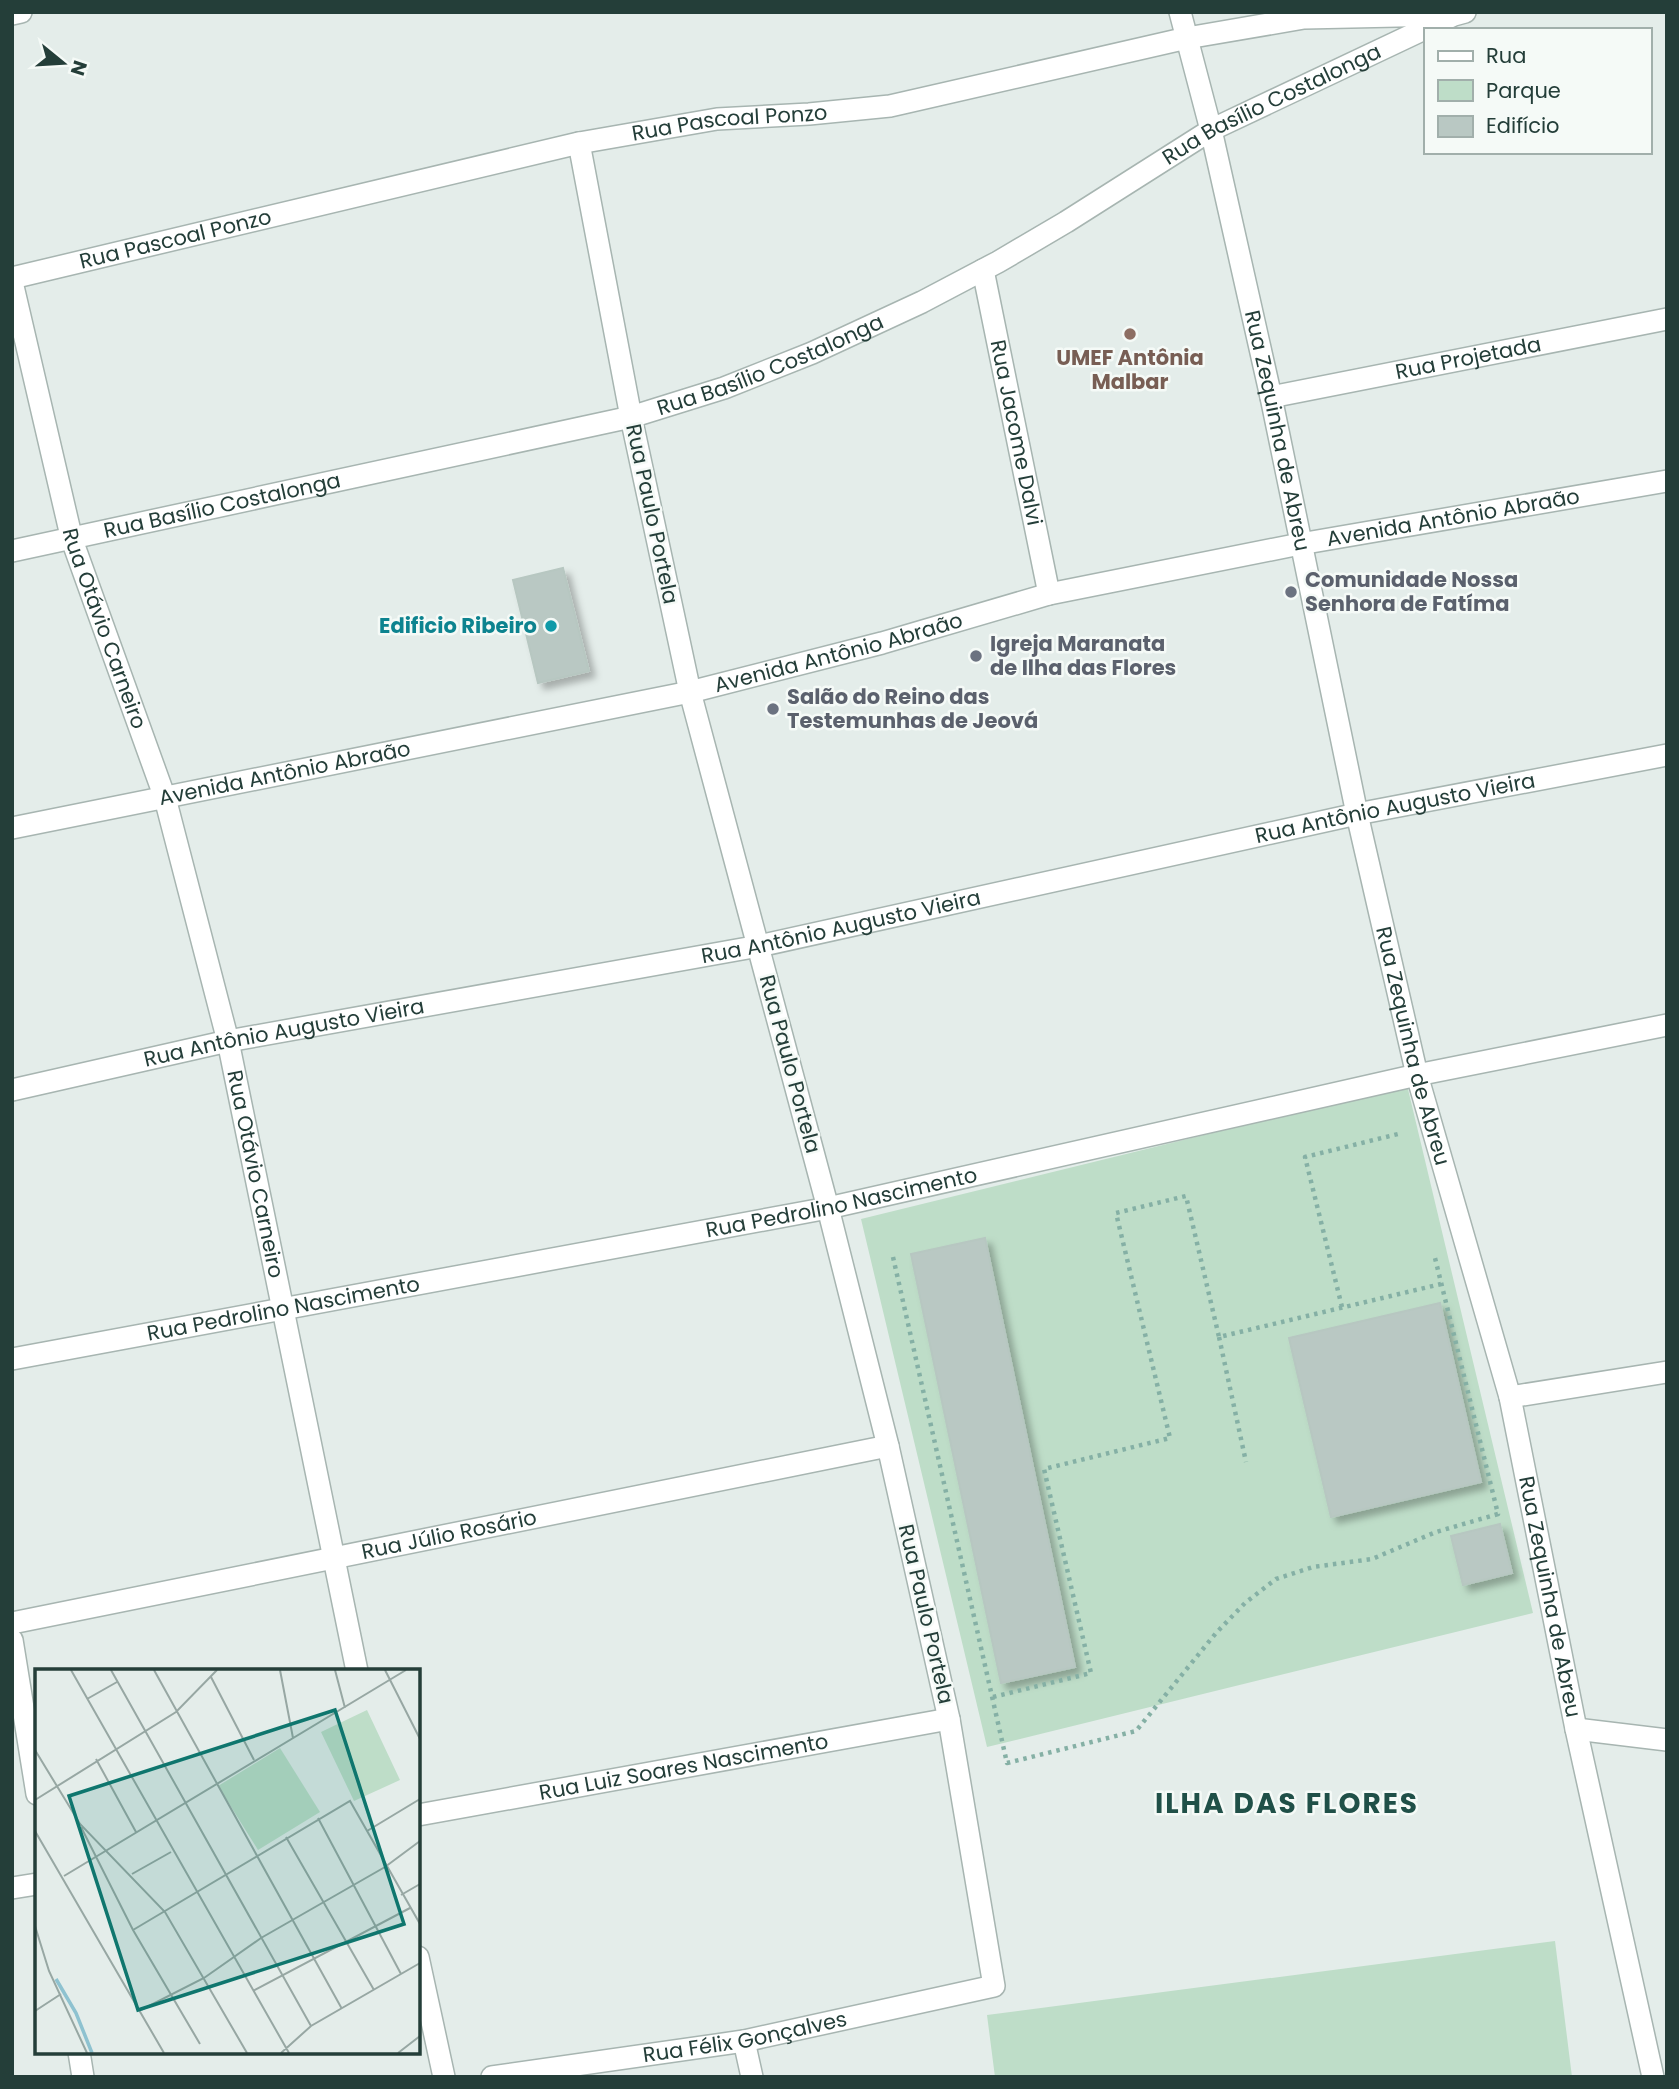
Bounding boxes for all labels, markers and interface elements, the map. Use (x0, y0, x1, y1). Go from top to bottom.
north arrow (28, 28, 98, 98)
legend (1424, 28, 1651, 154)
street label: Rua Basílio Costalonga (1156, 37, 1386, 171)
text: Rua (1486, 41, 1526, 70)
text: N (64, 57, 94, 79)
text: Parque (1486, 76, 1561, 105)
street label: Rua Pascoal Ponzo (629, 97, 829, 148)
text: Edifício (1486, 111, 1560, 140)
street label: Rua Pascoal Ponzo (76, 202, 274, 275)
street label: Rua Basílio Costalonga (653, 307, 888, 422)
street label: Rua Zequinha de Abreu (1238, 307, 1317, 554)
marker: UMEF Antônia Malbar (1122, 326, 1138, 342)
street label: Rua Projetada (1393, 329, 1544, 386)
street label: Rua Jacome Dalvi (984, 337, 1050, 528)
place label: UMEF Antônia Malbar (1056, 343, 1204, 396)
street label: Rua Paulo Portela (619, 421, 686, 607)
street label: Rua Basílio Costalonga (101, 465, 343, 545)
street label: Avenida Antônio Abraão (1324, 481, 1582, 553)
street label: Rua Otávio Carneiro (56, 525, 154, 733)
place label: Comunidade Nossa Senhora de Fatíma (1305, 565, 1518, 618)
marker: Comunidade Nossa Senhora de Fatíma (1283, 584, 1299, 600)
street label: Avenida Antônio Abraão (711, 605, 966, 699)
place label: Edificio Ribeiro (379, 611, 537, 640)
marker: Edificio Ribeiro (543, 618, 559, 634)
place label: Igreja Maranata de Ilha das Flores (990, 629, 1176, 682)
marker: Igreja Maranata de Ilha das Flores (968, 648, 984, 664)
place label: Salão do Reino das Testemunhas de Jeová (787, 682, 1038, 735)
marker: Salão do Reino das Testemunhas de Jeová (765, 701, 781, 717)
street label: Avenida Antônio Abraão (156, 733, 413, 812)
street label: Rua Antônio Augusto Vieira (1252, 765, 1538, 850)
street label: Rua Antônio Augusto Vieira (699, 883, 983, 970)
street label: Rua Zequinha de Abreu (1369, 923, 1457, 1169)
street label: Rua Paulo Portela (753, 972, 828, 1156)
street label: Rua Antônio Augusto Vieira (141, 991, 426, 1074)
street label: Rua Otávio Carneiro (220, 1067, 291, 1281)
street label: Rua Pedrolino Nascimento (703, 1160, 980, 1244)
street label: Rua Pedrolino Nascimento (145, 1269, 422, 1348)
street label: Rua Zequinha de Abreu (1512, 1473, 1588, 1720)
street label: Rua Júlio Rosário (359, 1502, 539, 1566)
street label: Rua Paulo Portela (892, 1521, 961, 1707)
inset map (35, 1669, 420, 2054)
street label: Rua Luiz Soares Nascimento (537, 1726, 831, 1807)
district label: ILHA DAS FLORES (1155, 1784, 1419, 1823)
street label: Rua Félix Gonçalves (641, 2004, 849, 2069)

